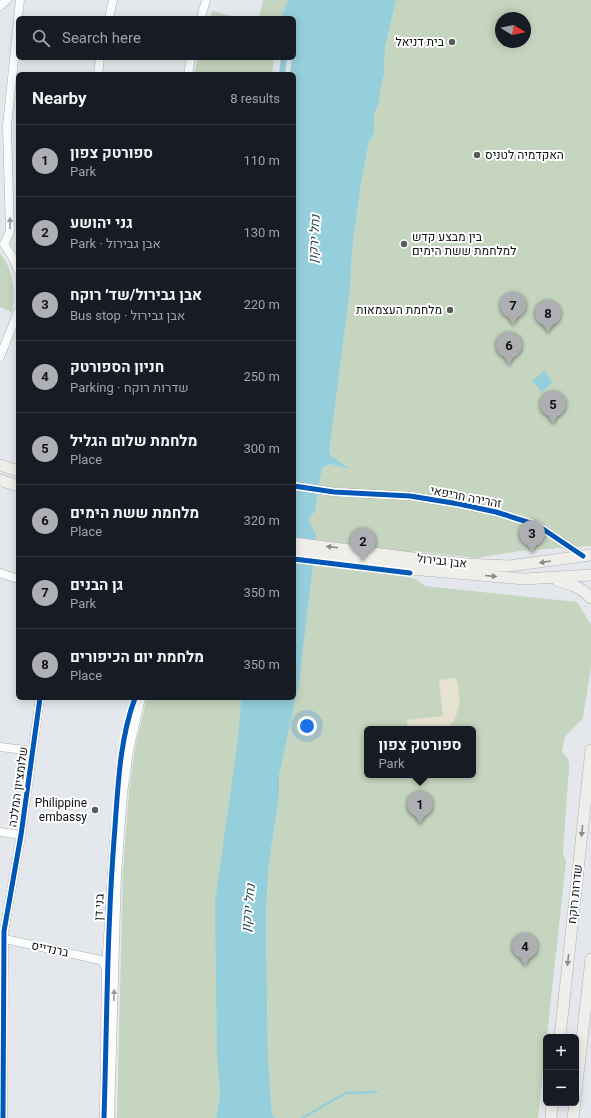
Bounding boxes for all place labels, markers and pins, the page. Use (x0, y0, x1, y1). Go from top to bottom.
place label: בית דניאל (396, 35, 445, 49)
marker: בית דניאל (447, 37, 457, 47)
place label: האקדמיה לטניס (485, 148, 564, 162)
marker: האקדמיה לטניס (472, 150, 482, 160)
place label: בין מבצע קדש למלחמת ששת הימים (412, 230, 516, 258)
marker: בין מבצע קדש למלחמת ששת הימים (399, 239, 409, 249)
pin: 7 (500, 292, 526, 325)
pin: 8 (535, 300, 561, 333)
place label: מלחמת העצמאות (356, 303, 442, 317)
marker: מלחמת העצמאות (445, 305, 455, 315)
pin: 6 (496, 332, 522, 365)
pin: 5 (540, 391, 566, 424)
pin: 3 (519, 520, 545, 553)
pin: 2 (350, 528, 376, 561)
pin: 1 (407, 791, 433, 824)
place label: Philippine embassy (35, 796, 87, 824)
marker: Philippine embassy (90, 805, 100, 815)
pin: 4 (512, 933, 538, 966)

